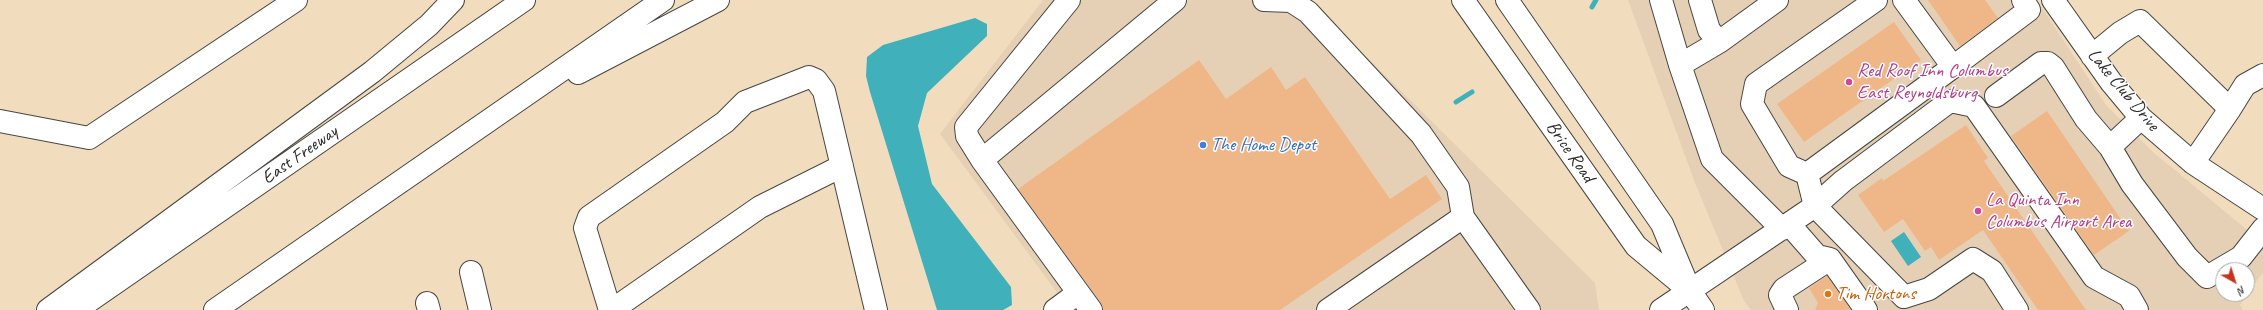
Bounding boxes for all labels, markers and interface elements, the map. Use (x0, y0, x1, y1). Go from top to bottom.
street label: Lake Club Drive (2082, 44, 2164, 136)
place label: Red Roof Inn Columbus East Reynoldsburg (1857, 60, 2007, 104)
marker: Red Roof Inn Columbus East Reynoldsburg (1844, 77, 1854, 87)
street label: Brice Road (1541, 117, 1599, 187)
street label: East Freeway (258, 121, 342, 189)
place label: The Home Depot (1211, 134, 1316, 156)
marker: The Home Depot (1198, 140, 1208, 150)
place label: La Quinta Inn Columbus Airport Area (1986, 189, 2131, 233)
marker: La Quinta Inn Columbus Airport Area (1973, 206, 1983, 216)
north arrow (2215, 262, 2255, 302)
place label: Tim Hortons (1836, 283, 1916, 305)
text: N (2235, 283, 2249, 298)
marker: Tim Hortons (1823, 289, 1833, 299)

